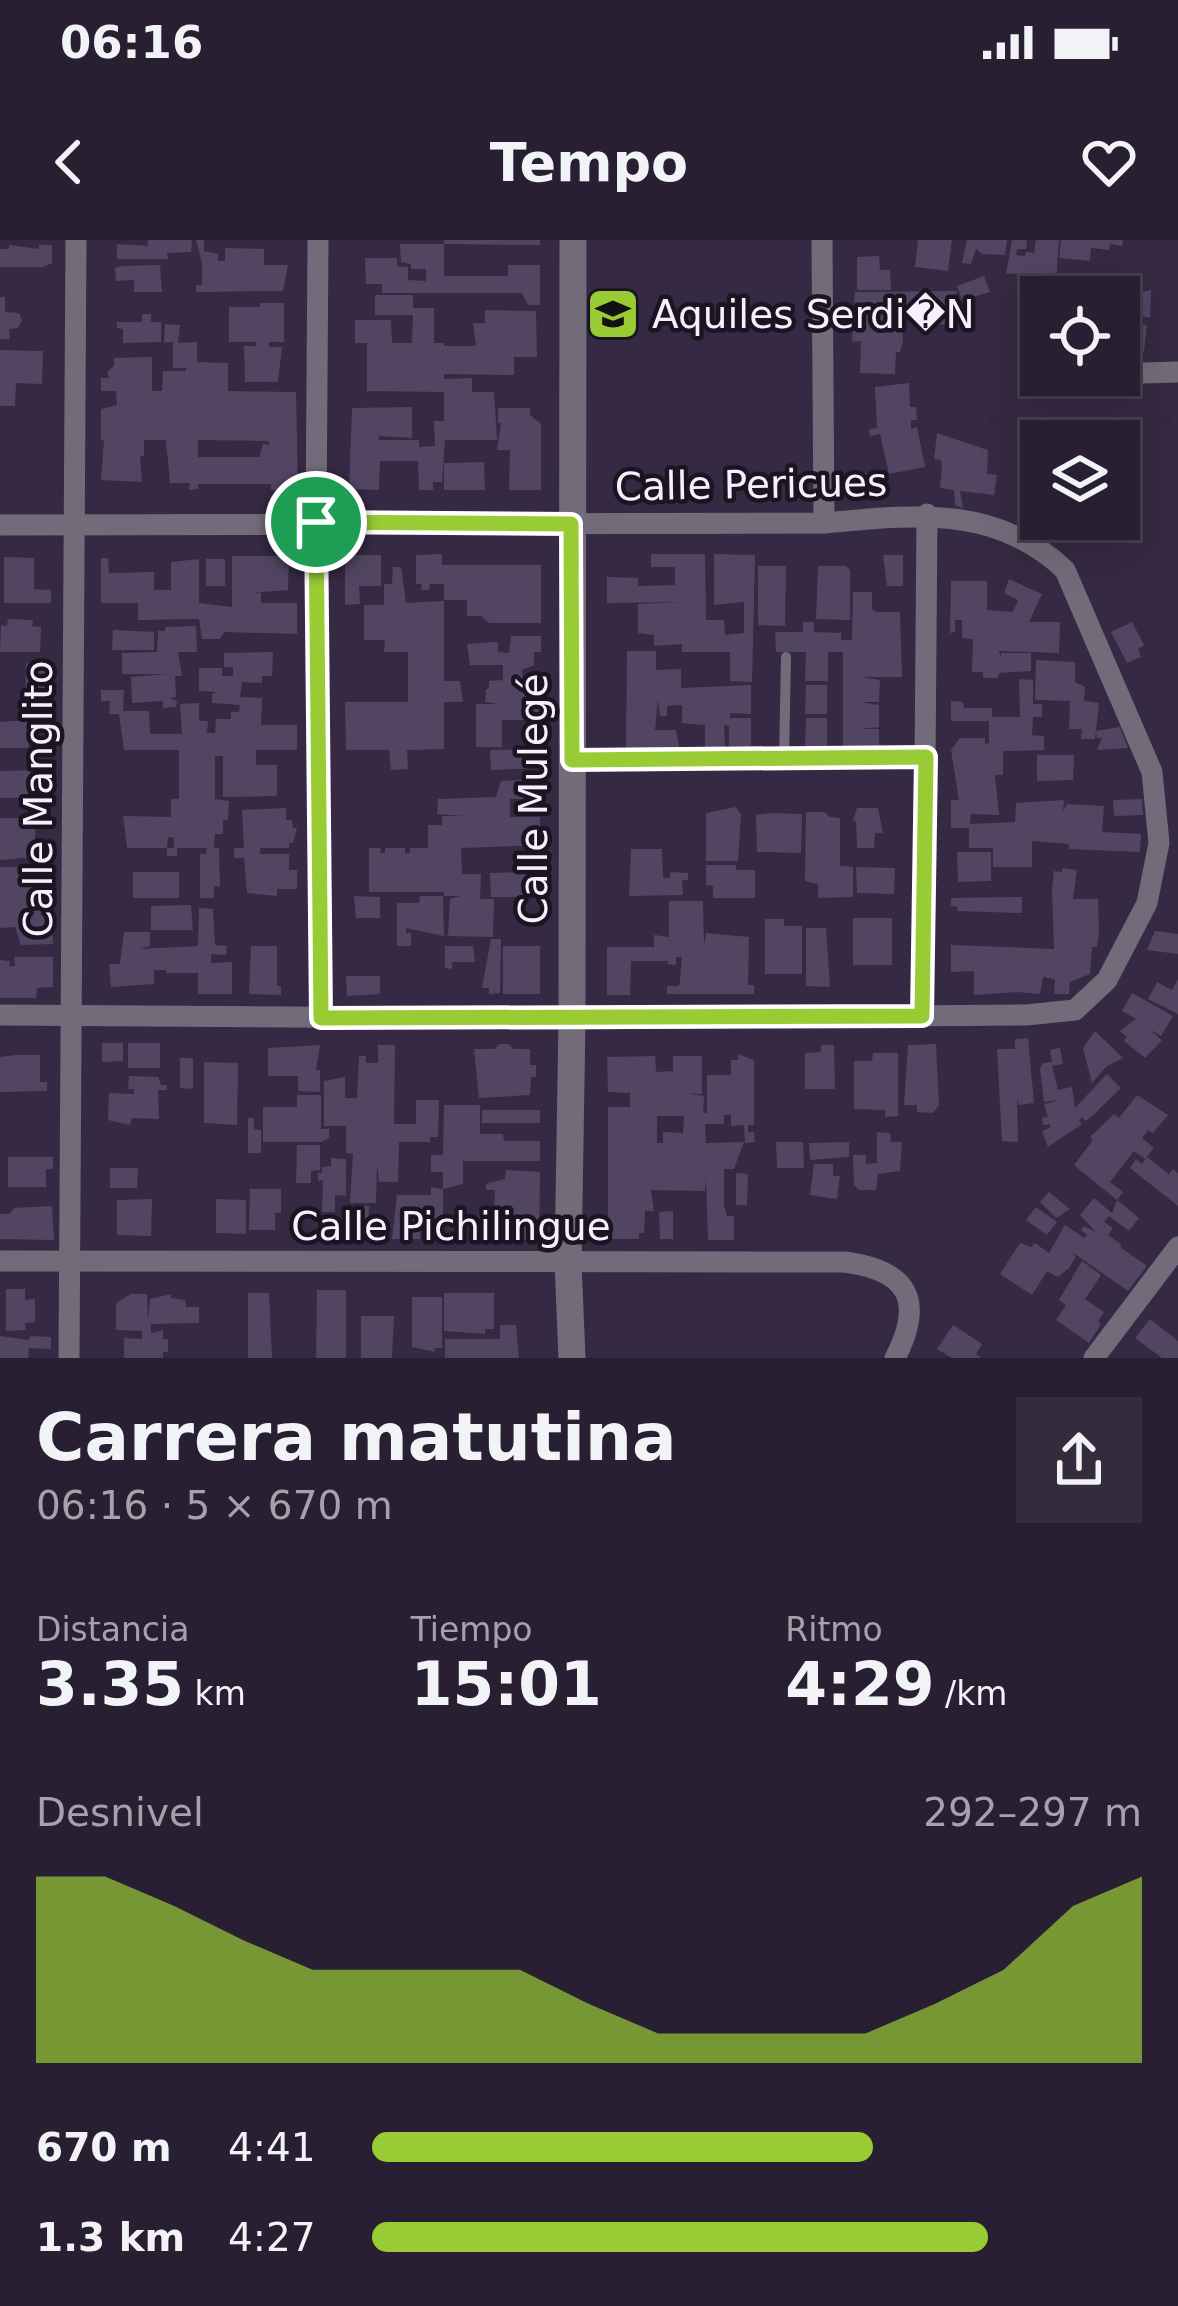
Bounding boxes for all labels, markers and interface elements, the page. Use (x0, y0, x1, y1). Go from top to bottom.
text: 06:16 (60, 16, 203, 69)
icon: back (36, 129, 102, 195)
icon: heart (1076, 129, 1142, 195)
text: Tempo (490, 131, 688, 194)
map controls (1020, 276, 1140, 540)
button: locate (1020, 276, 1140, 396)
school or university icon: Aquiles Serdi�N (585, 286, 641, 342)
place label: Aquiles Serdi�N (652, 292, 975, 337)
button: layers (1020, 420, 1140, 540)
street label: Calle Pericues (614, 460, 888, 509)
pin (265, 471, 367, 573)
icon: arrive (283, 489, 349, 555)
street label: Calle Manglito (16, 660, 61, 938)
street label: Calle Mulegé (511, 673, 556, 925)
street label: Calle Pichilingue (291, 1204, 611, 1249)
button: share (1016, 1397, 1142, 1523)
text: Carrera matutina (36, 1399, 676, 1476)
text: 06:16 · 5 × 670 m (36, 1483, 393, 1528)
text: Distancia (36, 1610, 189, 1649)
text: Tiempo (411, 1610, 533, 1649)
text: Ritmo (785, 1610, 883, 1649)
text: 3.35 (36, 1649, 184, 1719)
text: 15:01 (411, 1649, 602, 1719)
text: 4:29 (785, 1649, 935, 1719)
text: km (184, 1674, 246, 1713)
text: /km (935, 1674, 1007, 1713)
text: Desnivel (36, 1790, 204, 1835)
text: 292–297 m (923, 1790, 1142, 1835)
text: 670 m (36, 2125, 172, 2170)
text: 4:41 (228, 2125, 316, 2170)
text: 1.3 km (36, 2215, 185, 2260)
text: 4:27 (228, 2215, 316, 2260)

